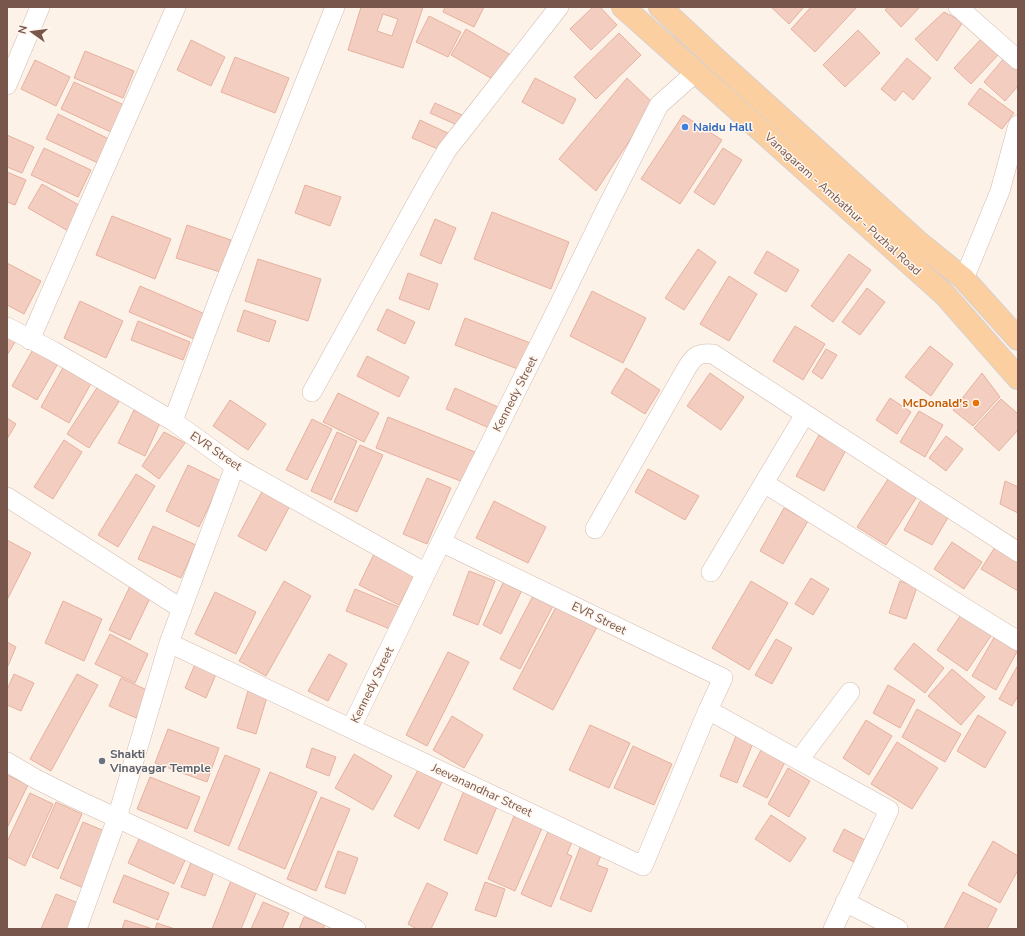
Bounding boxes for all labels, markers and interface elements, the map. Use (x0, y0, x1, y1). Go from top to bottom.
north arrow (12, 12, 52, 52)
text: N (15, 24, 31, 36)
place label: Naidu Hall (693, 119, 753, 135)
marker: Naidu Hall (680, 122, 690, 132)
street label: Vanagaram - Ambathur - Puzhal Road (760, 129, 925, 279)
street label: Kennedy Street (489, 353, 541, 435)
place label: McDonald's (903, 395, 968, 411)
marker: McDonald's (971, 398, 981, 408)
street label: EVR Street (187, 428, 246, 475)
street label: EVR Street (569, 598, 630, 638)
street label: Kennedy Street (347, 644, 398, 726)
place label: Shakti Vinayagar Temple (109, 746, 211, 776)
marker: Shakti Vinayagar Temple (97, 756, 107, 766)
street label: Jeevanandhar Street (428, 759, 536, 821)

